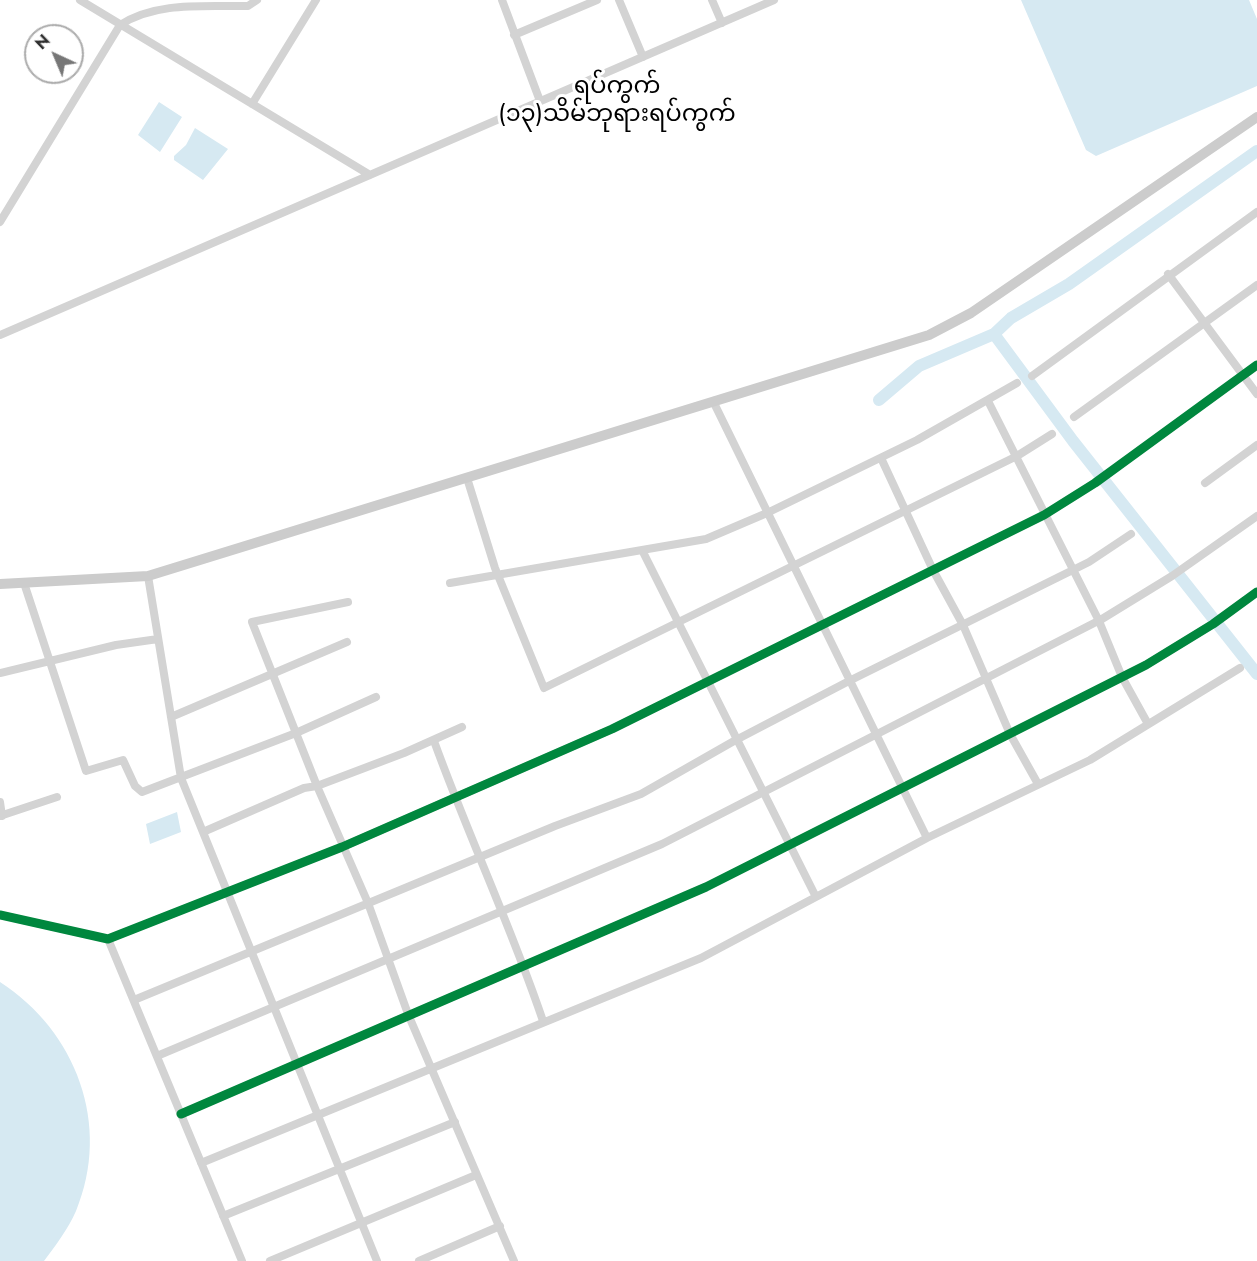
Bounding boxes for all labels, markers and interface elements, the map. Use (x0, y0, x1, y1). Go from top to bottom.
north arrow (24, 24, 84, 84)
text: N (30, 29, 55, 55)
district label: ရပ်ကွက် (၁၃)သိမ်ဘုရားရပ်ကွက် (498, 73, 736, 129)

